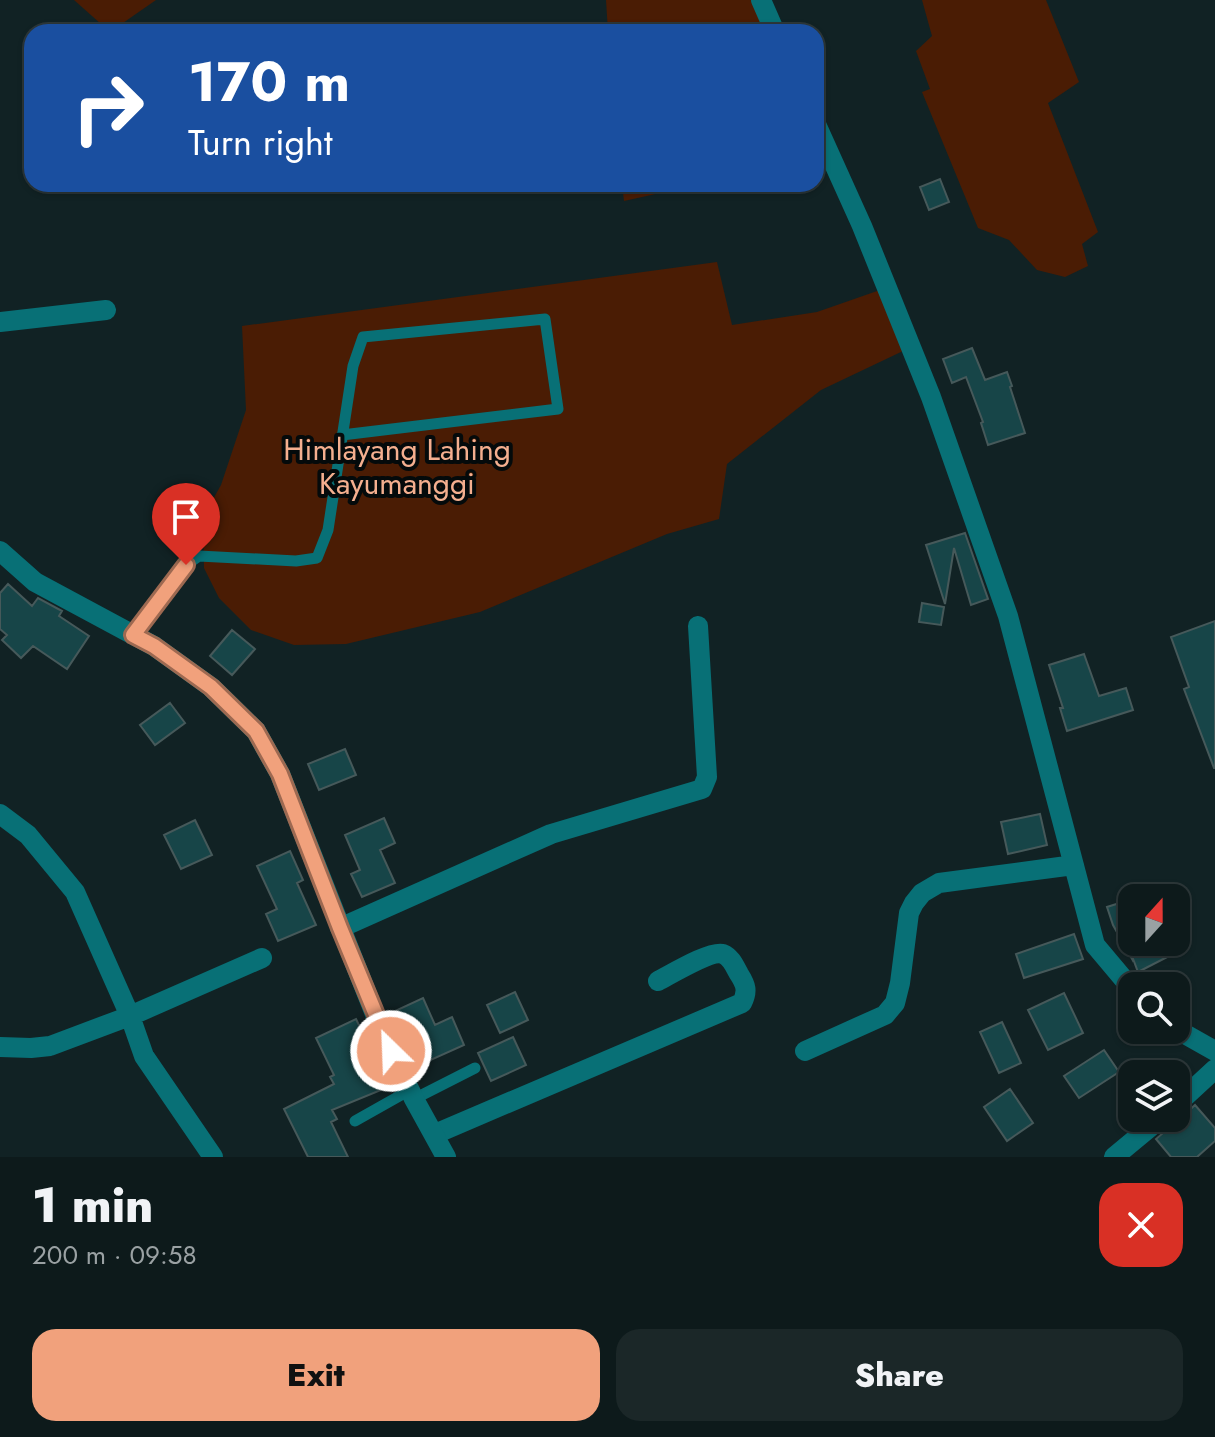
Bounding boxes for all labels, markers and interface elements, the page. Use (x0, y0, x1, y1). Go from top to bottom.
text: 170 m (188, 41, 350, 122)
icon: right (56, 56, 160, 160)
text: Turn right (188, 116, 333, 168)
park label: Himlayang Lahing Kayumanggi (283, 428, 511, 505)
pin (152, 483, 220, 565)
icon: arrive (164, 495, 208, 539)
north arrow (1118, 884, 1190, 956)
map controls (1118, 884, 1190, 1132)
button: search (1118, 972, 1190, 1044)
position arrow (349, 1009, 433, 1093)
button: layers (1118, 1060, 1190, 1132)
text: 1 min (32, 1171, 153, 1240)
button: close (1099, 1183, 1183, 1267)
text: 200 m · 09:58 (32, 1236, 197, 1274)
button: Exit (32, 1329, 600, 1421)
button: Share (616, 1329, 1183, 1421)

